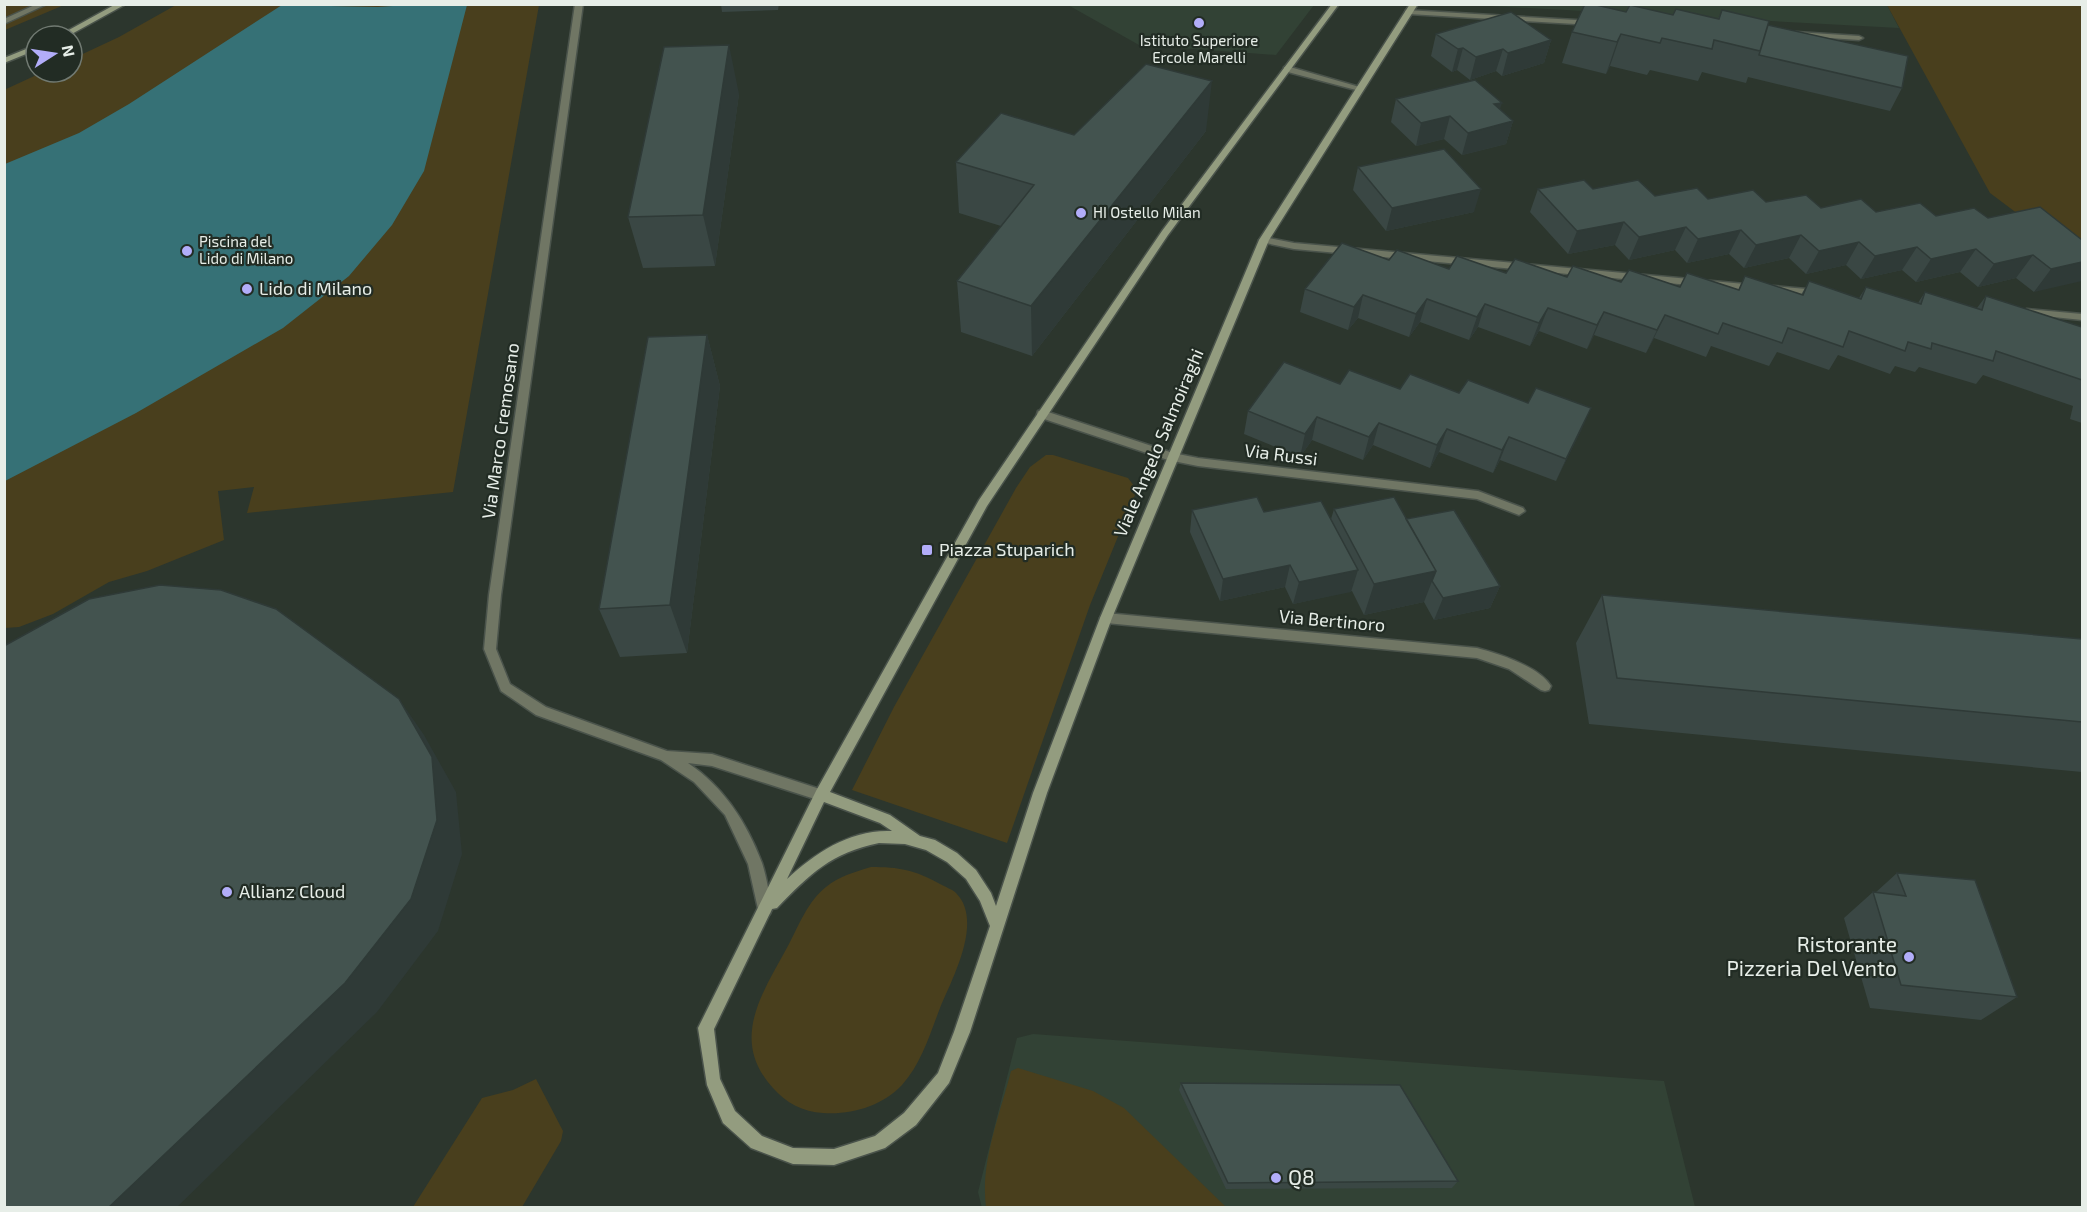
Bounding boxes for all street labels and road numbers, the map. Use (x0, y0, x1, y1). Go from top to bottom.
street label: Via Marco Cremosano (477, 341, 523, 520)
street label: Viale Angelo Salmoiraghi (1108, 345, 1208, 540)
street label: Via Russi (1243, 439, 1319, 469)
street label: Via Bertinoro (1278, 604, 1386, 636)

